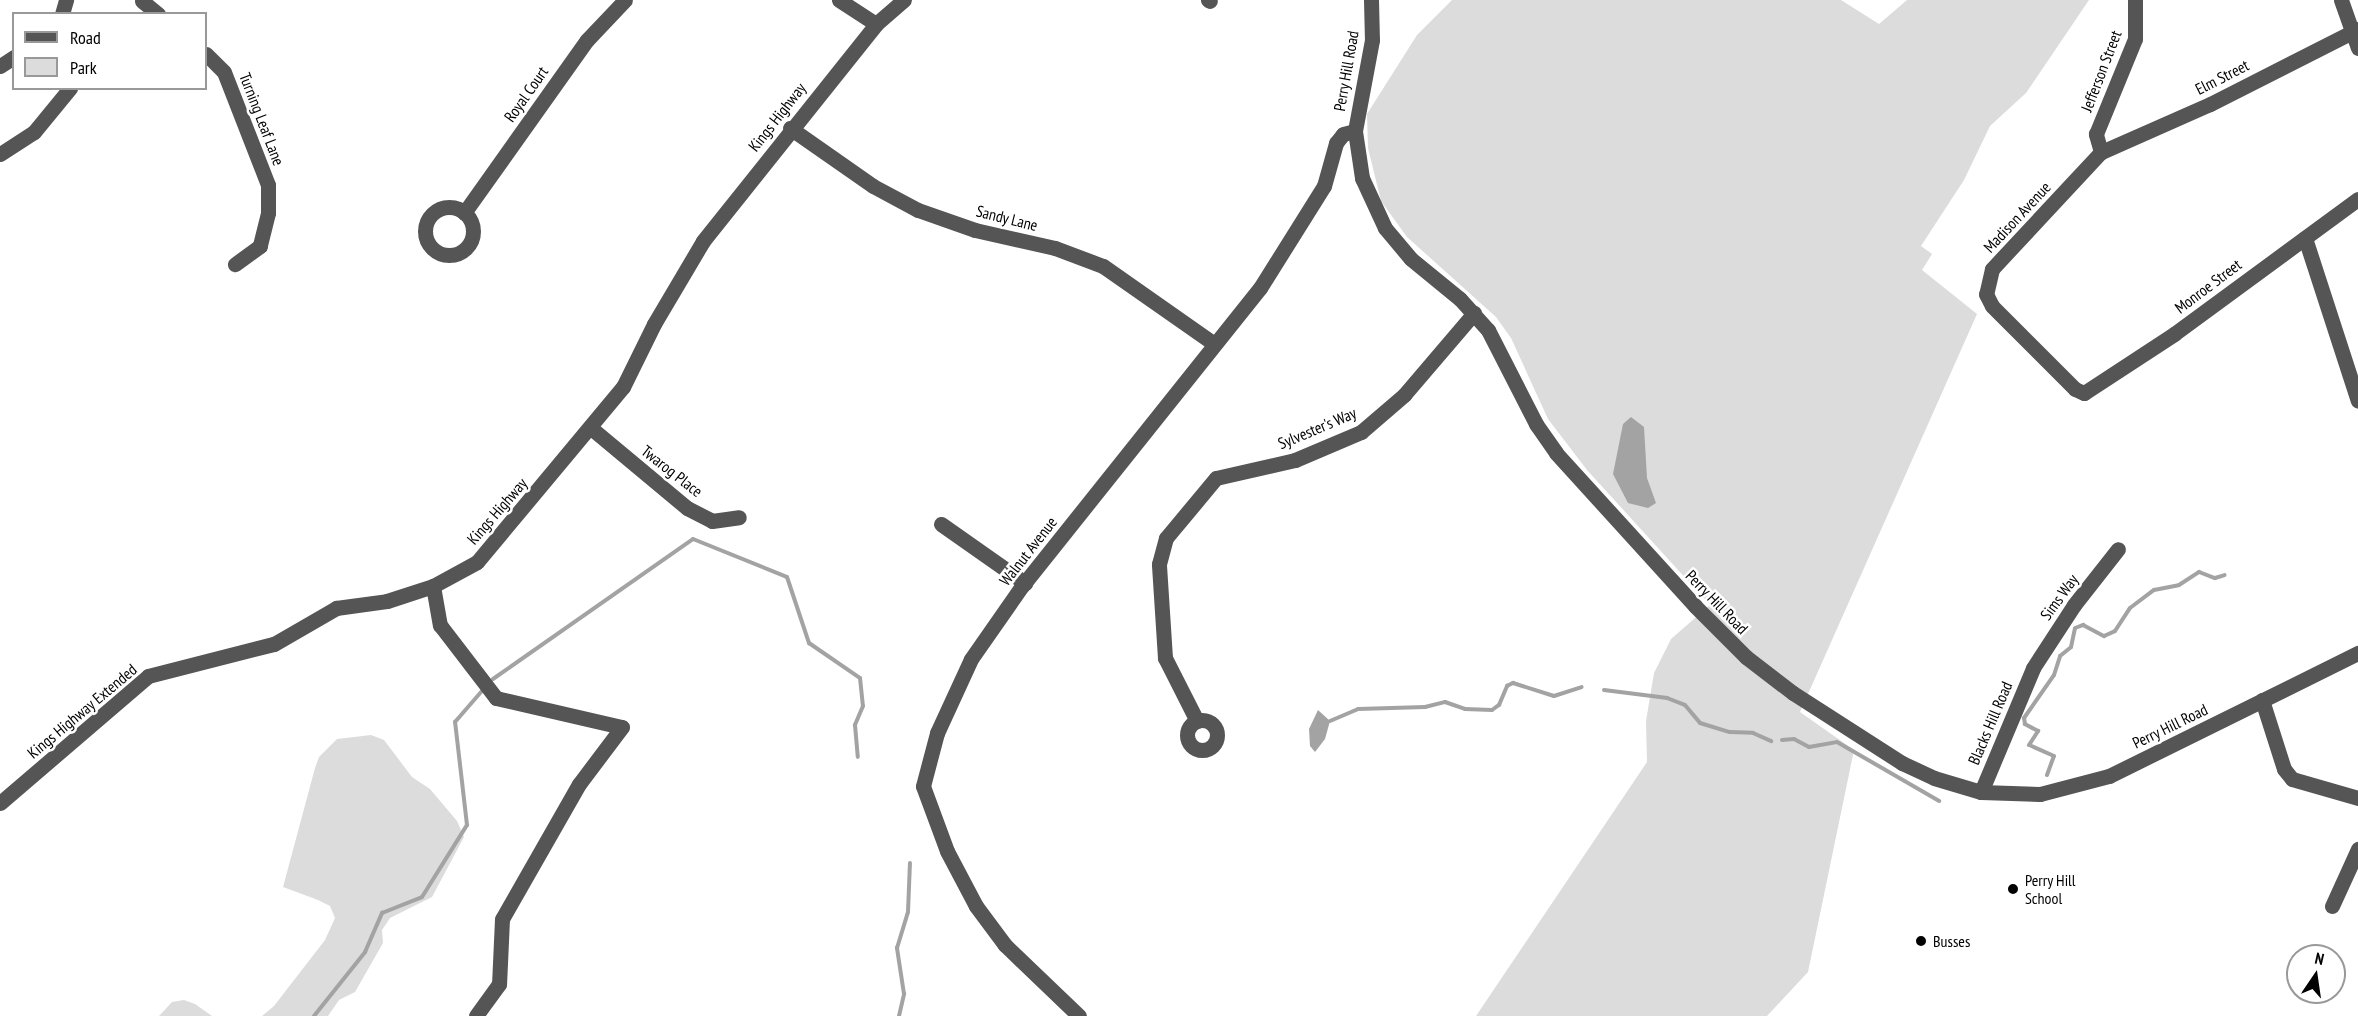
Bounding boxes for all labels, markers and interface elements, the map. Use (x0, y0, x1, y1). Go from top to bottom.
legend (12, 12, 207, 90)
text: Road (70, 26, 101, 49)
street label: Jefferson Street (2077, 28, 2125, 114)
street label: Perry Hill Road (1329, 29, 1363, 113)
street label: Elm Street (2192, 55, 2252, 99)
text: Park (70, 56, 97, 79)
street label: Royal Court (500, 63, 552, 125)
street label: Turning Leaf Lane (236, 70, 288, 168)
street label: Kings Highway (744, 79, 810, 155)
street label: Madison Avenue (1979, 177, 2055, 257)
street label: Sandy Lane (974, 201, 1040, 235)
street label: Monroe Street (2171, 255, 2245, 317)
street label: Sylvester's Way (1275, 403, 1359, 453)
street label: Twarog Place (638, 441, 706, 501)
street label: Kings Highway (463, 474, 531, 548)
street label: Walnut Avenue (995, 513, 1061, 589)
street label: Perry Hill Road (1682, 566, 1752, 638)
street label: Sims Way (2036, 570, 2082, 624)
street label: Kings Highway Extended (23, 660, 141, 762)
street label: Blacks Hill Road (1964, 678, 2016, 768)
street label: Perry Hill Road (2129, 699, 2211, 753)
place label: Perry Hill School (2025, 870, 2076, 908)
marker: Perry Hill School (2006, 882, 2020, 896)
place label: Busses (1933, 931, 1970, 951)
marker: Busses (1914, 934, 1928, 948)
north arrow (2286, 944, 2346, 1004)
text: N (2313, 948, 2326, 969)

